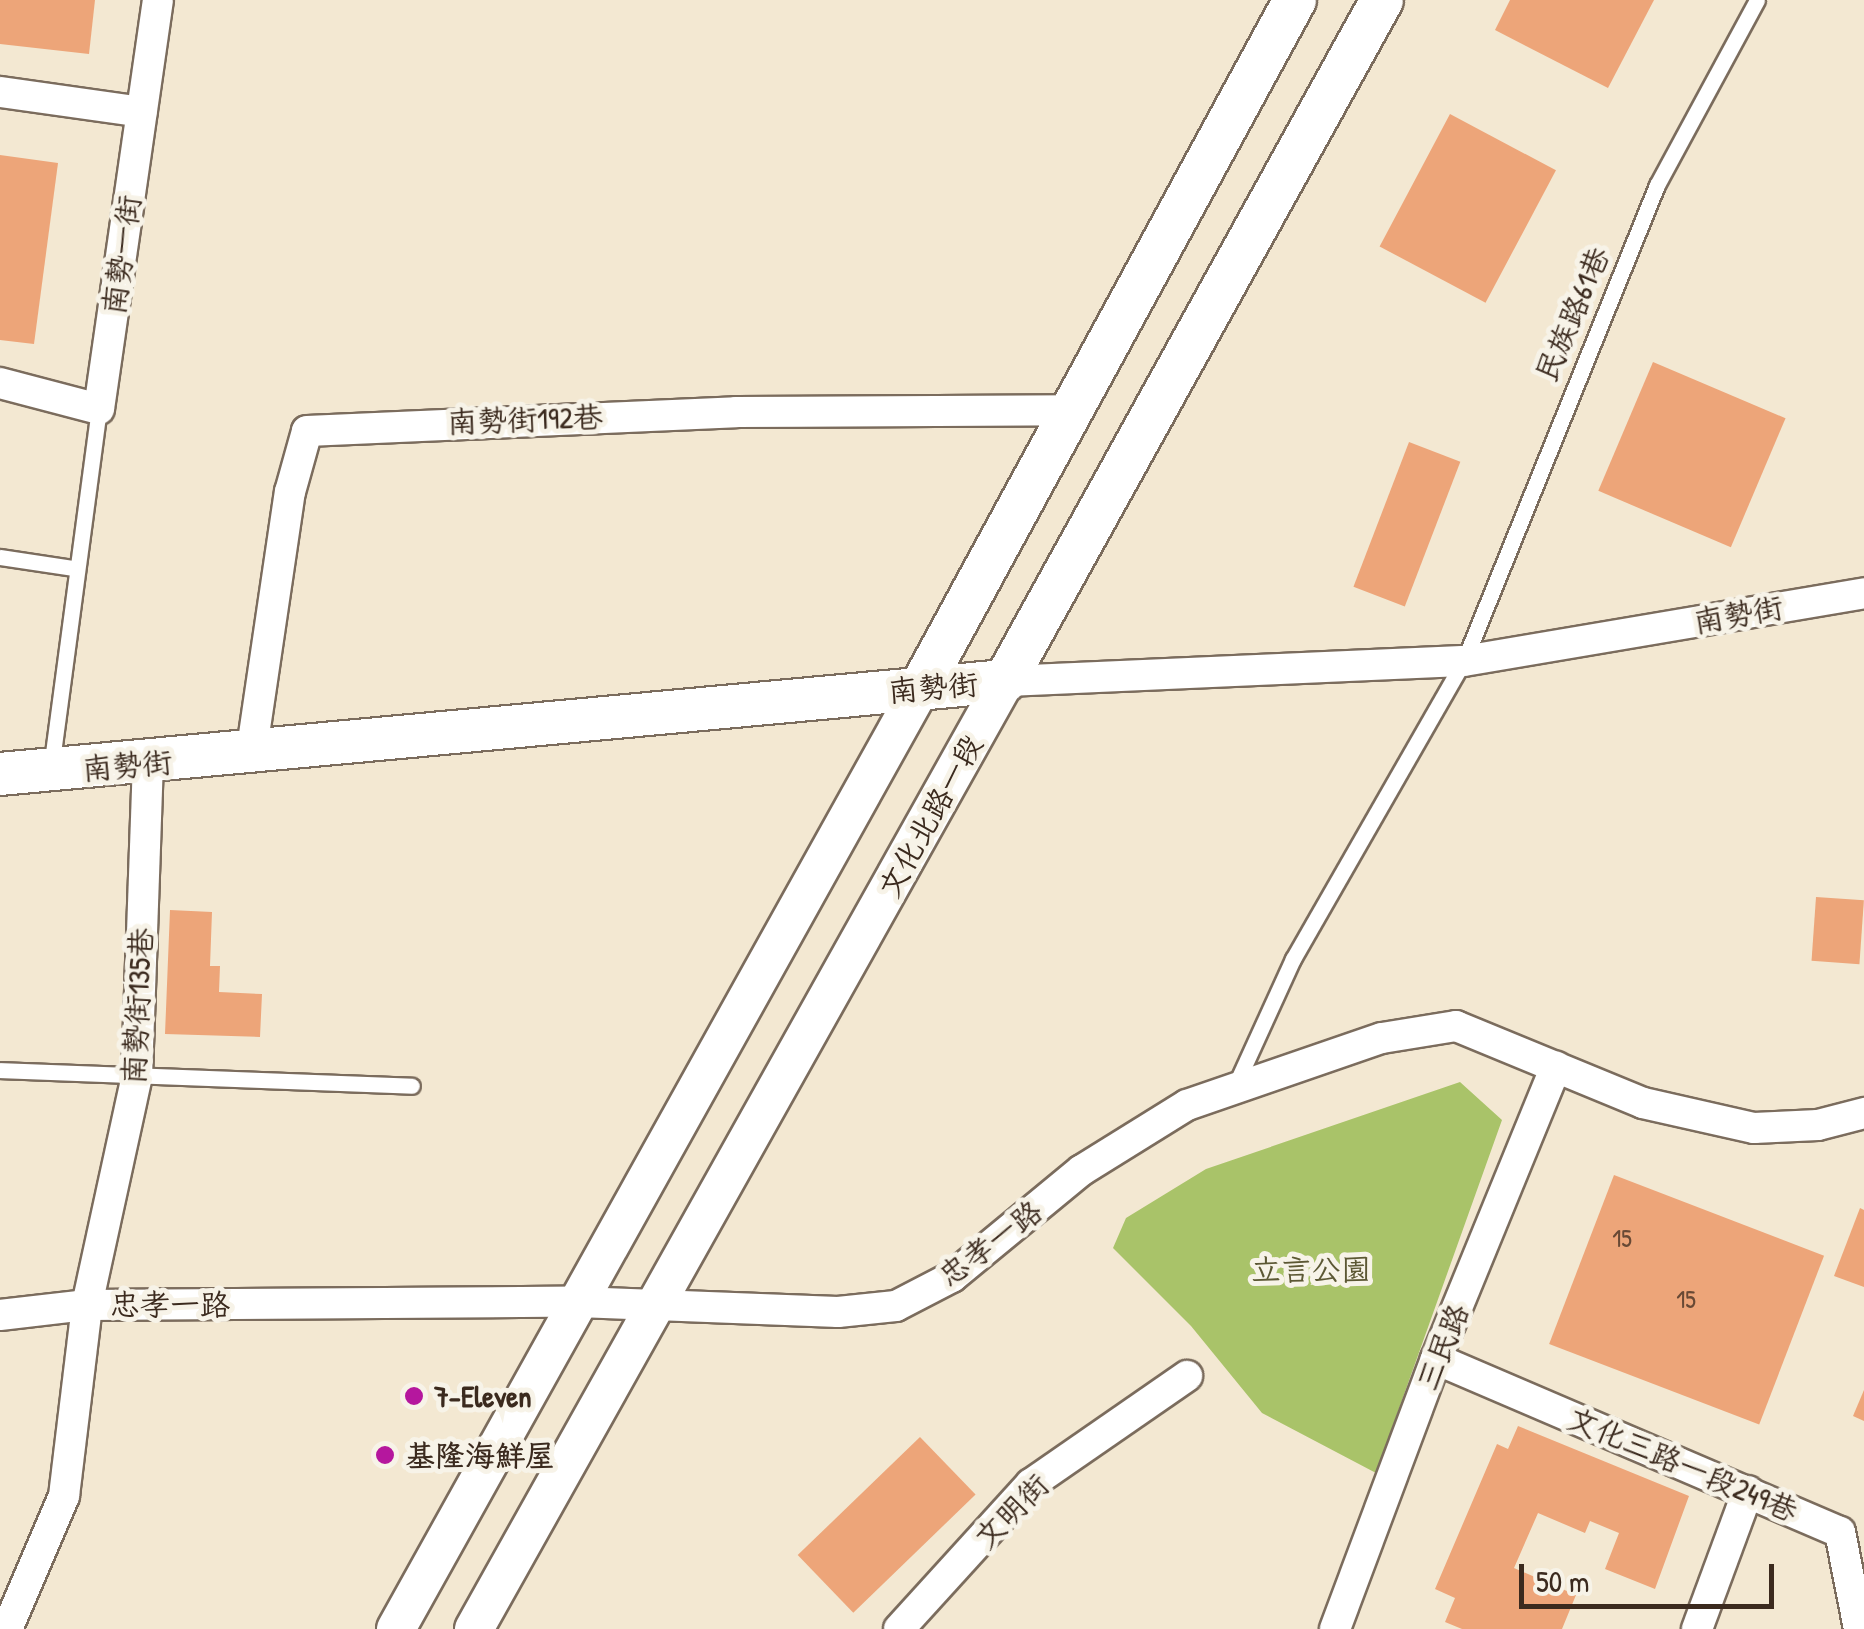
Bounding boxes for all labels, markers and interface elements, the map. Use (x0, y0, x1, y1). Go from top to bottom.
street label: 南勢一街 (95, 193, 147, 317)
street label: 民族路61巷 (1528, 241, 1616, 387)
street label: 南勢街192巷 (446, 398, 604, 440)
street label: 南勢街 (1691, 588, 1785, 640)
street label: 南勢街 (887, 665, 979, 709)
street label: 文化北路一段 (871, 729, 989, 903)
street label: 南勢街 (81, 743, 173, 787)
street label: 南勢街135巷 (115, 927, 159, 1085)
street label: 忠孝一路 (931, 1193, 1049, 1293)
house number: 15 (1612, 1223, 1632, 1253)
park label: 立言公園 (1251, 1251, 1371, 1287)
house number: 15 (1676, 1284, 1696, 1314)
street label: 忠孝一路 (110, 1286, 230, 1322)
street label: 三民路 (1408, 1299, 1476, 1395)
place label: 7-Eleven (434, 1378, 532, 1414)
marker: 7-Eleven (403, 1385, 425, 1407)
street label: 文化三路一段249巷 (1563, 1399, 1803, 1529)
place label: 基隆海鮮屋 (405, 1437, 555, 1473)
marker: 基隆海鮮屋 (374, 1444, 396, 1466)
street label: 文明街 (966, 1466, 1056, 1556)
scale bar (1524, 1544, 1779, 1606)
text: 50 m (1536, 1561, 1589, 1601)

